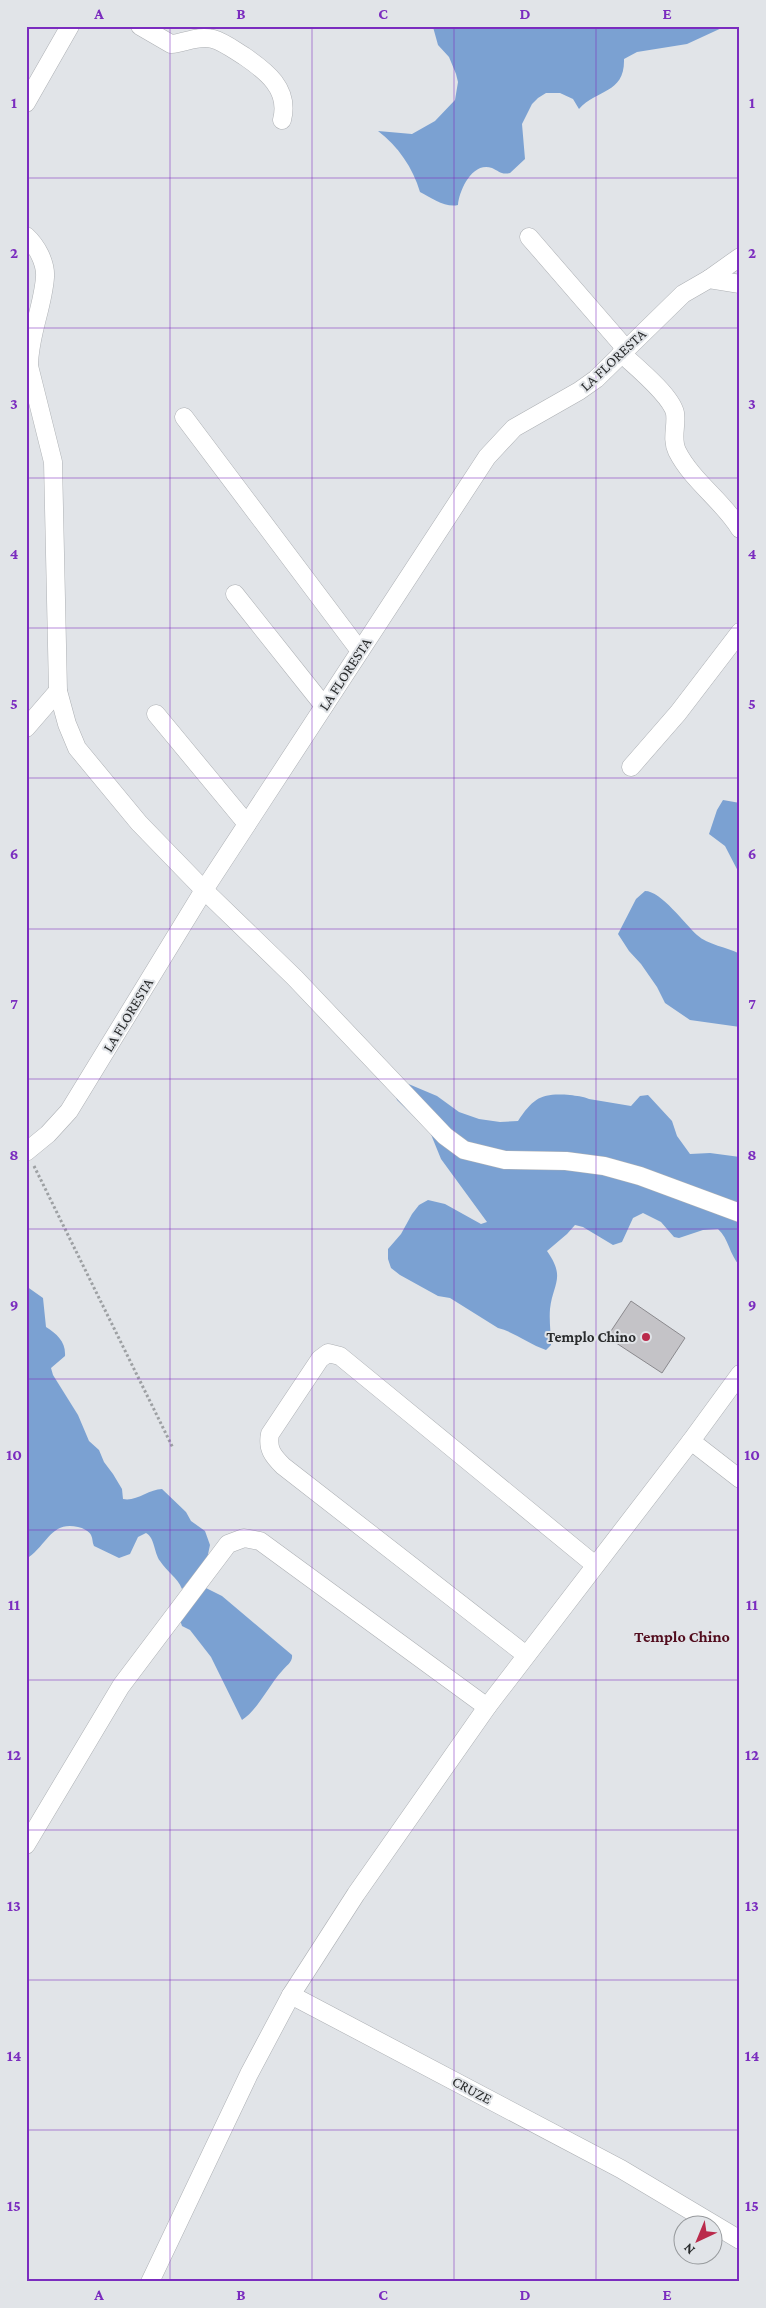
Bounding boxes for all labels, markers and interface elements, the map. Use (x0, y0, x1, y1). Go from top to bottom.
text: A (93, 5, 104, 22)
text: B (236, 5, 246, 22)
text: C (378, 5, 388, 22)
text: D (519, 5, 531, 22)
text: E (662, 5, 672, 22)
text: 1 (11, 94, 17, 111)
text: 1 (749, 94, 755, 111)
text: 2 (10, 244, 18, 261)
text: 2 (748, 244, 756, 261)
street label: LA FLORESTA (577, 325, 649, 394)
text: 3 (10, 395, 18, 412)
text: 3 (748, 395, 756, 412)
text: 4 (10, 545, 19, 562)
text: 4 (748, 545, 757, 562)
street label: LA FLORESTA (316, 634, 375, 713)
text: 5 (10, 695, 18, 712)
text: 5 (748, 695, 756, 712)
text: 6 (10, 845, 18, 862)
text: 6 (748, 845, 756, 862)
street label: LA FLORESTA (100, 975, 157, 1055)
text: 7 (10, 995, 18, 1012)
text: 7 (748, 995, 756, 1012)
text: 8 (9, 1146, 19, 1163)
text: 8 (747, 1146, 757, 1163)
text: 9 (10, 1296, 18, 1313)
text: 9 (748, 1296, 756, 1313)
place label: Templo Chino (546, 1329, 636, 1345)
marker: Templo Chino (640, 1331, 652, 1343)
text: 10 (6, 1446, 22, 1463)
text: 10 (744, 1446, 760, 1463)
text: 11 (8, 1596, 20, 1613)
text: 11 (746, 1596, 758, 1613)
district label: Templo Chino (634, 1628, 730, 1645)
text: 12 (7, 1746, 21, 1763)
text: 12 (745, 1746, 759, 1763)
text: 13 (7, 1897, 21, 1914)
text: 13 (745, 1897, 759, 1914)
text: 14 (7, 2047, 22, 2064)
text: 14 (745, 2047, 760, 2064)
street label: CRUZE (449, 2073, 495, 2107)
text: 15 (7, 2197, 21, 2214)
text: 15 (745, 2197, 759, 2214)
north arrow (674, 2216, 724, 2266)
text: N (680, 2240, 698, 2258)
text: A (93, 2286, 104, 2303)
text: B (236, 2286, 246, 2303)
text: C (378, 2286, 388, 2303)
text: D (519, 2286, 531, 2303)
text: E (662, 2286, 672, 2303)

